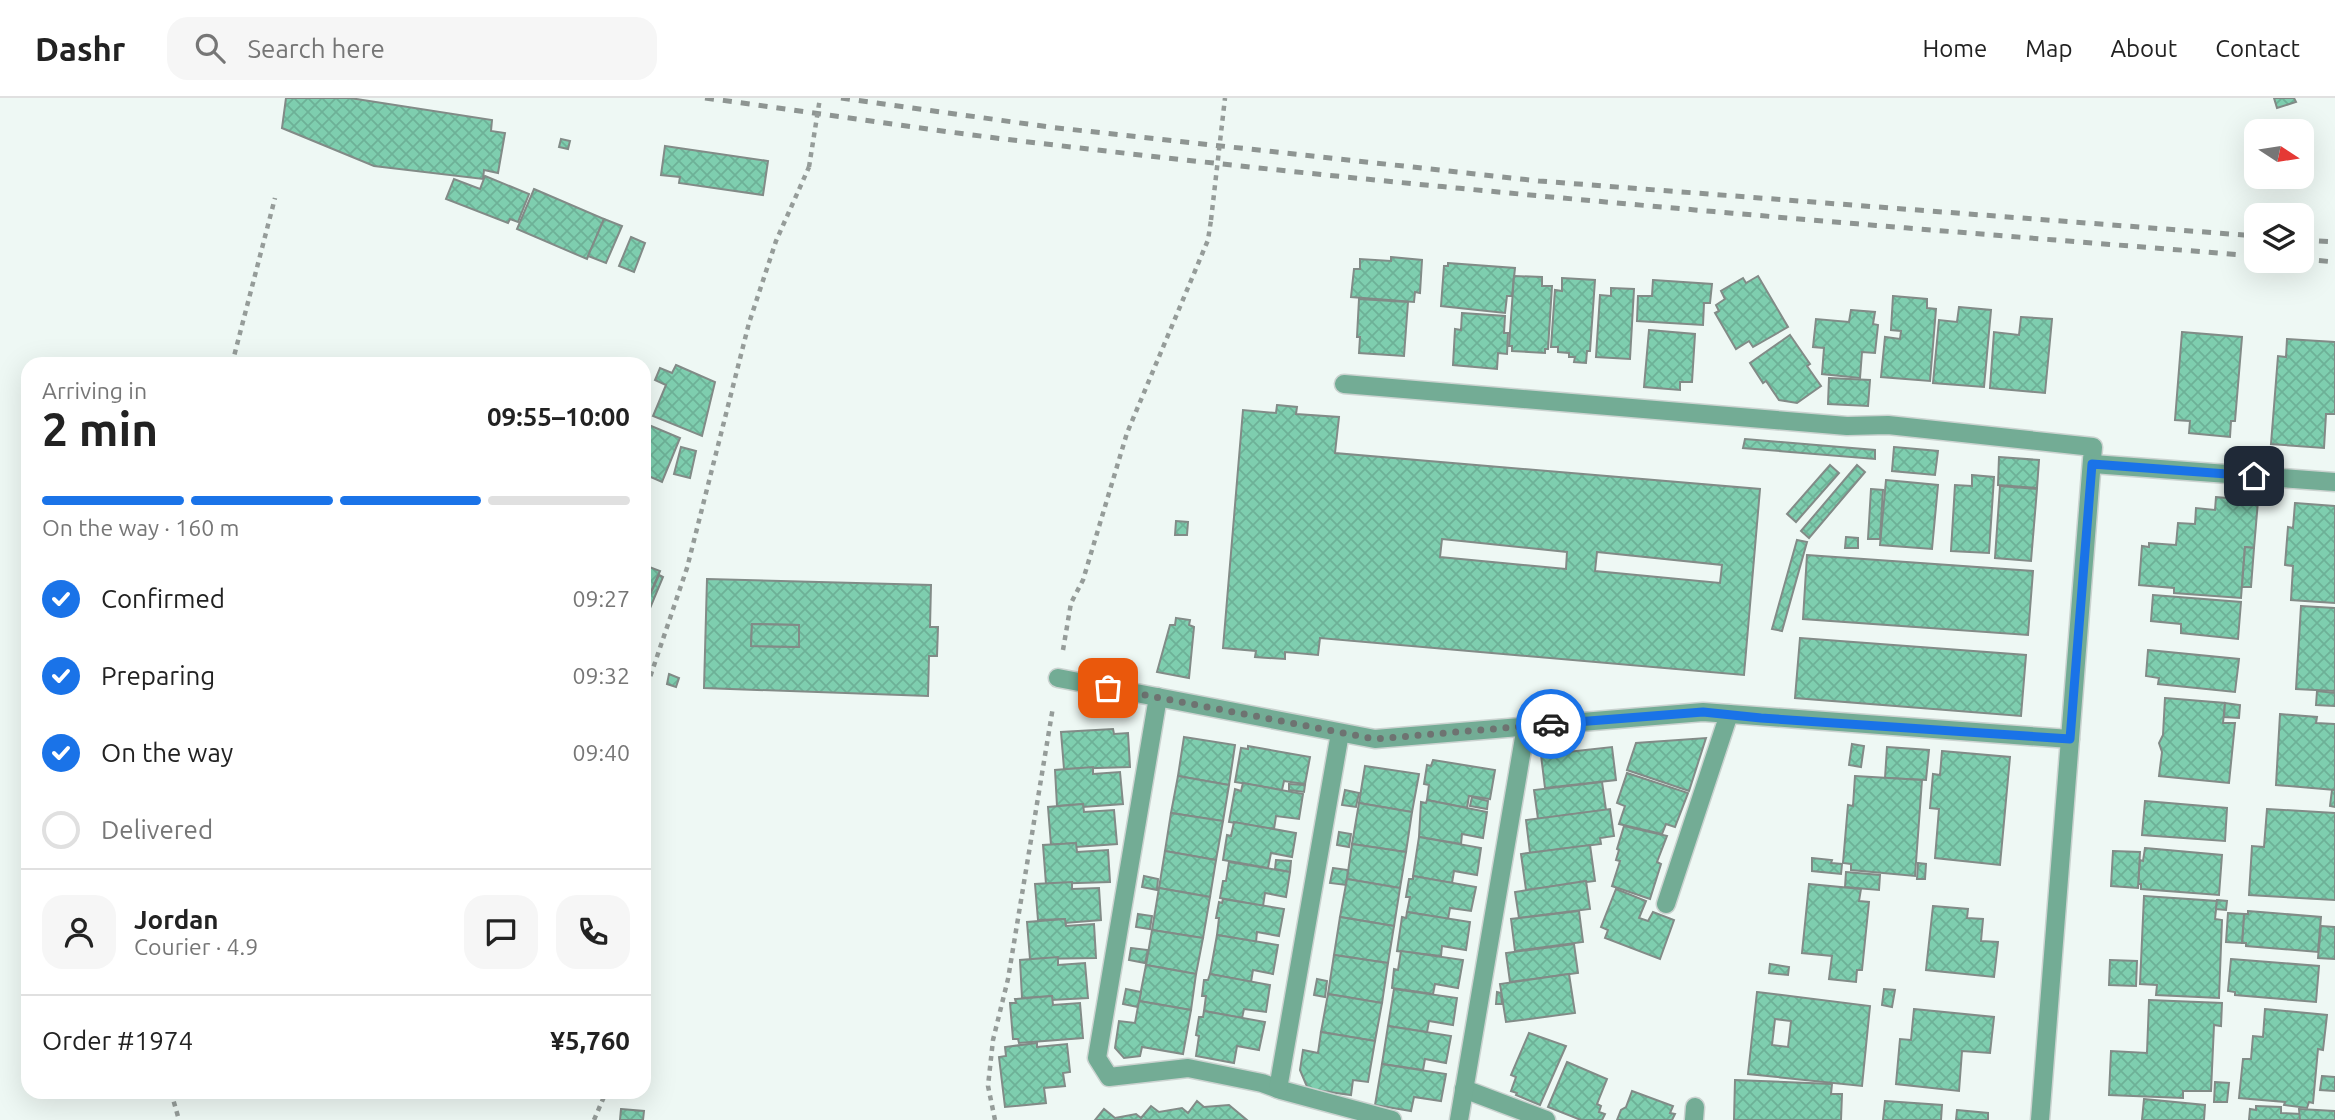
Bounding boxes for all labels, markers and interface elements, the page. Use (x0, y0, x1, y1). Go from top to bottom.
search box (167, 17, 657, 80)
icon: search (191, 29, 229, 67)
text: Dashr (35, 30, 125, 67)
text: Search here (247, 34, 385, 63)
text: Home (1922, 35, 1987, 62)
text: Map (2025, 35, 2072, 62)
text: About (2110, 35, 2177, 62)
text: Contact (2215, 35, 2300, 62)
north arrow (2244, 119, 2314, 189)
map controls (2244, 119, 2314, 273)
button: layers (2244, 203, 2314, 273)
text: Arriving in (42, 378, 147, 403)
text: 09:55–10:00 (487, 402, 630, 431)
text: 2 min (42, 403, 158, 455)
pin (2224, 446, 2284, 506)
icon: home (2235, 457, 2273, 495)
text: On the way · 160 m (42, 515, 239, 540)
icon: check (42, 580, 80, 618)
text: Confirmed (101, 584, 225, 613)
text: 09:27 (572, 586, 630, 611)
icon: check (42, 657, 80, 695)
pin (1078, 658, 1138, 718)
text: Preparing (101, 661, 215, 690)
text: 09:32 (572, 663, 630, 688)
icon: bag (1089, 669, 1127, 707)
courier (1516, 689, 1586, 759)
icon: car (1532, 705, 1570, 743)
icon: check (42, 734, 80, 772)
text: On the way (101, 738, 233, 767)
text: 09:40 (572, 740, 630, 765)
text: Delivered (101, 815, 213, 844)
button: person (42, 895, 116, 969)
button: chat (464, 895, 538, 969)
button: phone (556, 895, 630, 969)
text: Jordan (134, 905, 219, 934)
text: Courier · 4.9 (134, 934, 258, 959)
text: Order #1974 (42, 1026, 193, 1055)
text: ¥5,760 (550, 1026, 630, 1055)

